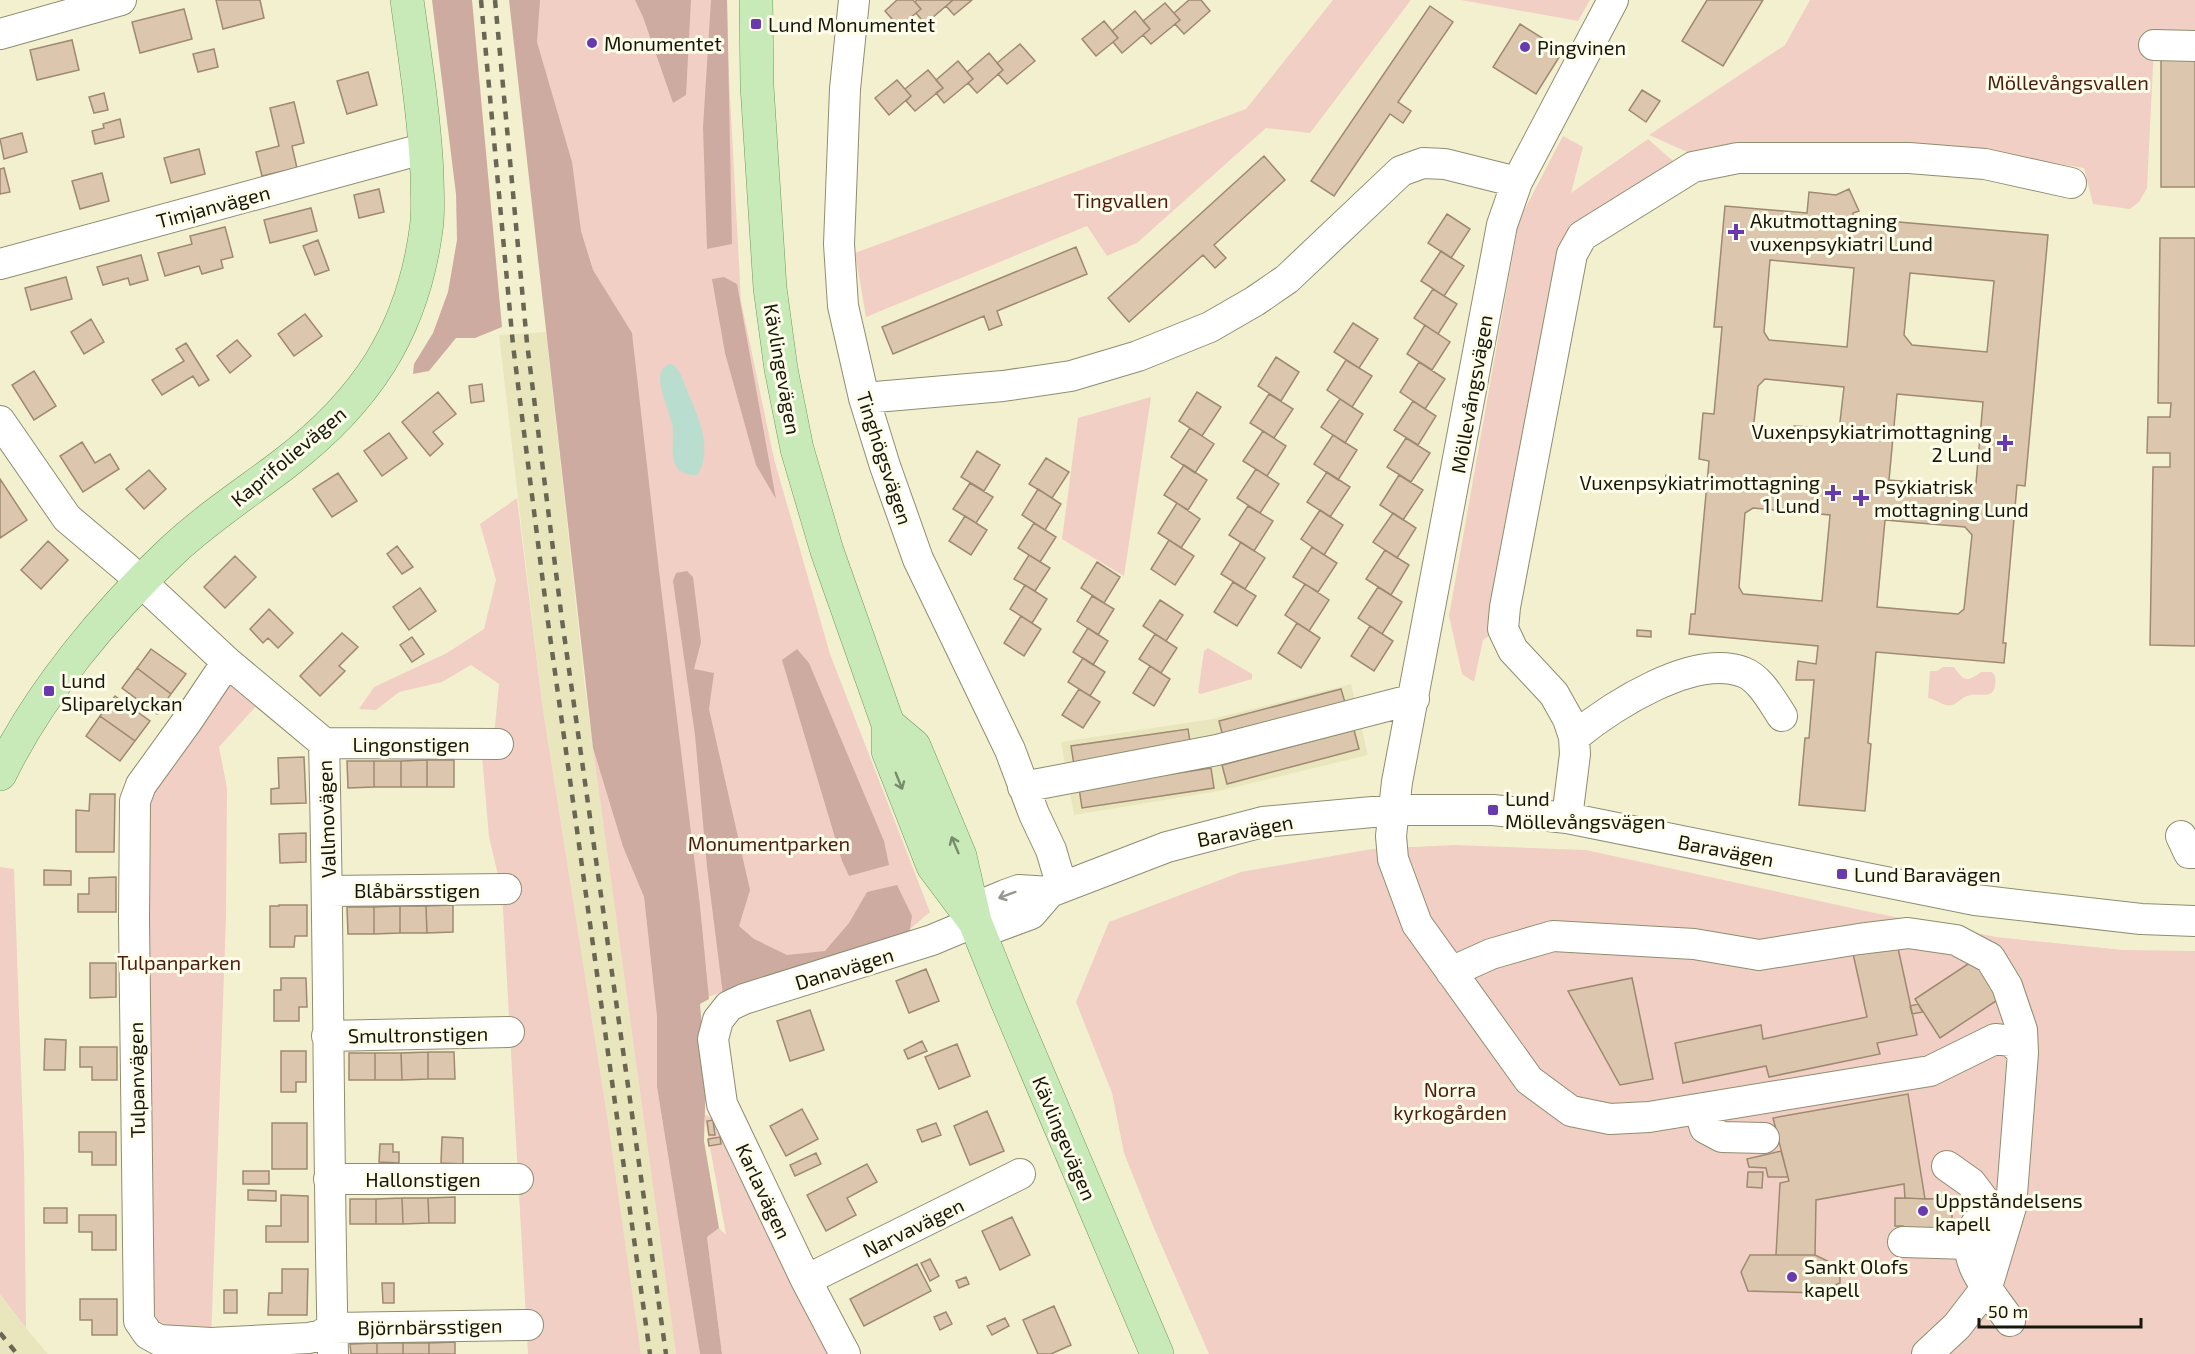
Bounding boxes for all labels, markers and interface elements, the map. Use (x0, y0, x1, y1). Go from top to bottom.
place label: Lund Monumentet (768, 12, 935, 36)
marker: Lund Monumentet (749, 17, 763, 31)
place label: Monumentet (604, 31, 722, 55)
place label: Pingvinen (1537, 35, 1626, 59)
marker: Monumentet (585, 36, 599, 50)
marker: Pingvinen (1518, 40, 1532, 54)
park label: Möllevångsvallen (1987, 70, 2149, 94)
street label: Timjanvägen (154, 179, 272, 233)
park label: Tingvallen (1073, 188, 1169, 212)
place label: Akutmottagning vuxenpsykiatri Lund (1750, 208, 1933, 255)
marker: Akutmottagning vuxenpsykiatri Lund (1727, 223, 1745, 241)
street label: Kävlingevägen (760, 302, 806, 436)
street label: Möllevångsvägen (1445, 313, 1497, 475)
street label: Tinghögsvägen (852, 388, 918, 528)
street label: Kaprifolievägen (226, 401, 350, 511)
place label: Vuxenpsykiatrimottagning 2 Lund (1752, 419, 1992, 466)
marker: Vuxenpsykiatrimottagning 2 Lund (1996, 434, 2014, 452)
place label: Vuxenpsykiatrimottagning 1 Lund (1580, 470, 1820, 517)
place label: Psykiatrisk mottagning Lund (1874, 474, 2029, 521)
marker: Vuxenpsykiatrimottagning 1 Lund (1824, 484, 1842, 502)
marker: Psykiatrisk mottagning Lund (1852, 489, 1870, 507)
place label: Lund Sliparelyckan (61, 668, 183, 715)
marker: Lund Sliparelyckan (42, 684, 56, 698)
street label: Lingonstigen (352, 732, 470, 756)
street label: Vallmovägen (312, 760, 340, 878)
one-way arrow (895, 771, 906, 789)
place label: Lund Möllevångsvägen (1505, 786, 1666, 833)
marker: Lund Möllevångsvägen (1486, 803, 1500, 817)
street label: Baravägen (1195, 809, 1295, 851)
street label: Baravägen (1676, 829, 1776, 871)
park label: Monumentparken (688, 831, 850, 855)
one-way arrow (949, 837, 960, 855)
place label: Lund Baravägen (1854, 862, 2001, 886)
marker: Lund Baravägen (1835, 867, 1849, 881)
street label: Blåbärsstigen (354, 878, 480, 902)
one-way arrow (998, 890, 1017, 901)
street label: Danavägen (792, 942, 896, 994)
park label: Tulpanparken (117, 950, 241, 974)
street label: Smultronstigen (348, 1021, 488, 1047)
street label: Tulpanvägen (123, 1022, 149, 1138)
street label: Kävlingevägen (1028, 1072, 1102, 1204)
park label: Norra kyrkogården (1393, 1077, 1507, 1124)
street label: Karlavägen (731, 1139, 797, 1243)
street label: Hallonstigen (365, 1167, 481, 1191)
place label: Uppståndelsens kapell (1935, 1188, 2083, 1235)
street label: Narvavägen (859, 1192, 967, 1262)
marker: Uppståndelsens kapell (1916, 1204, 1930, 1218)
place label: Sankt Olofs kapell (1804, 1254, 1908, 1301)
marker: Sankt Olofs kapell (1785, 1270, 1799, 1284)
scale bar (1979, 1291, 2141, 1329)
text: 50 m (1988, 1300, 2028, 1322)
street label: Björnbärsstigen (357, 1313, 503, 1339)

